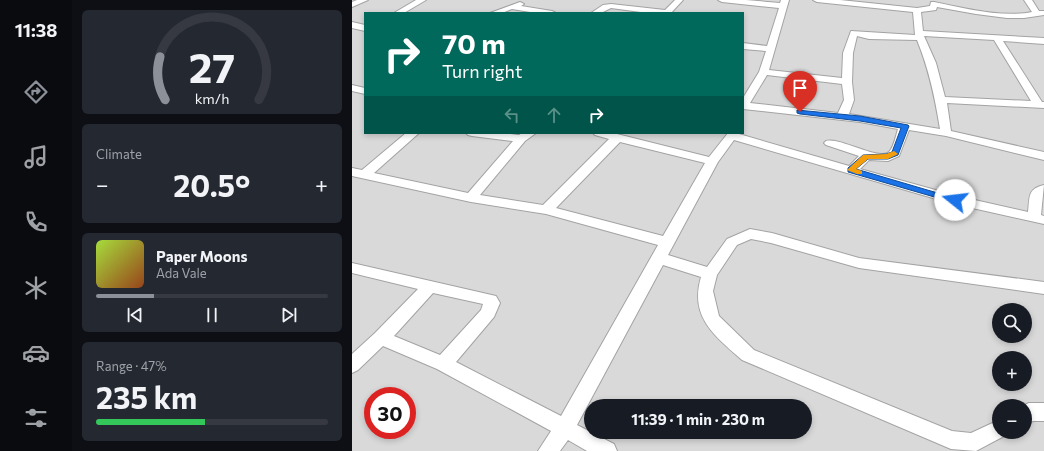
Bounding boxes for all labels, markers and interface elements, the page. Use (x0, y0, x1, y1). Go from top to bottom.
text: 11:38 (15, 19, 57, 41)
text: 70 m (442, 26, 506, 60)
icon: right (376, 28, 428, 80)
text: 27 (189, 41, 235, 92)
text: Turn right (442, 60, 522, 82)
pin (783, 71, 817, 112)
icon: arrive (789, 77, 811, 99)
icon: directions (22, 78, 50, 106)
text: km/h (195, 89, 229, 107)
icon: left (501, 104, 523, 126)
icon: ahead (543, 104, 565, 126)
icon: right (585, 104, 607, 126)
icon: music (22, 143, 50, 171)
text: Climate (96, 146, 142, 162)
text: 20.5° (173, 166, 250, 203)
text: − (96, 171, 109, 198)
text: + (315, 171, 328, 198)
position arrow (934, 179, 976, 221)
icon: phone (22, 208, 50, 236)
text: Paper Moons (156, 247, 247, 265)
text: Ada Vale (156, 265, 207, 281)
icon: climate (22, 274, 50, 302)
map controls (992, 303, 1032, 439)
button: search (992, 303, 1032, 343)
icon: previous (124, 304, 146, 326)
icon: pause (201, 304, 223, 326)
icon: next (278, 304, 300, 326)
icon: car (22, 339, 50, 367)
button: + (992, 351, 1032, 391)
text: Range · 47% (96, 358, 167, 374)
text: 235 km (96, 378, 197, 415)
speed limit sign: 30 (364, 387, 416, 439)
button: − (992, 399, 1032, 439)
icon: filters (22, 404, 50, 432)
text: 11:39 · 1 min · 230 m (631, 410, 765, 428)

